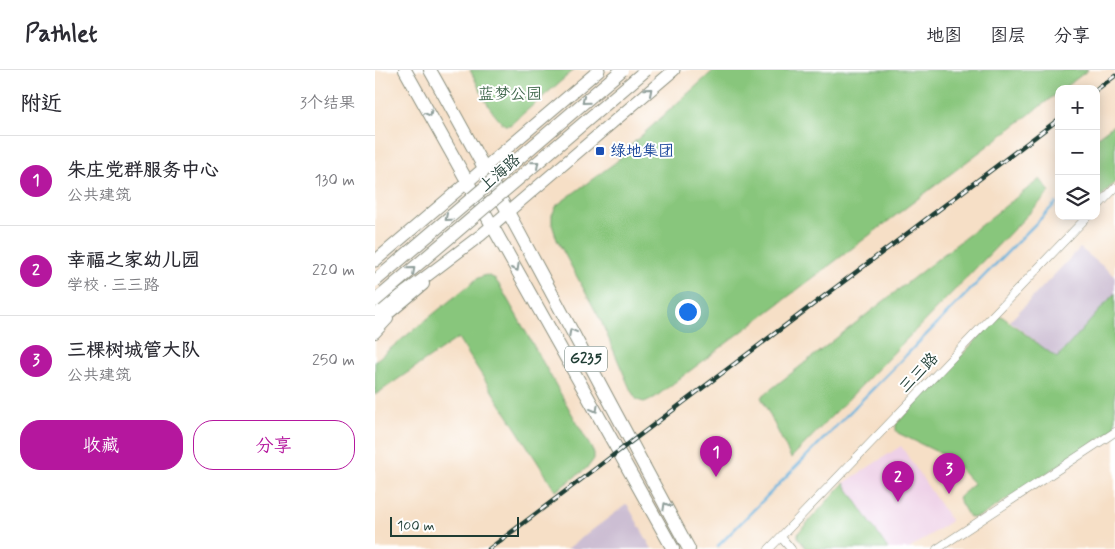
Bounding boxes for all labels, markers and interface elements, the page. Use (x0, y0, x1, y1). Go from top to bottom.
text: Pathlet (25, 19, 97, 50)
text: 地图 (926, 24, 962, 48)
text: 图层 (990, 24, 1026, 48)
text: 分享 (1054, 24, 1090, 48)
park label: 蓝梦公园 (478, 84, 542, 105)
map controls (1055, 85, 1100, 220)
button: + (1055, 85, 1100, 130)
one-way arrow (643, 88, 652, 97)
text: 附近 (20, 90, 62, 118)
text: 3个结果 (300, 93, 355, 114)
one-way arrow (581, 96, 590, 105)
one-way arrow (423, 107, 433, 116)
button: − (1055, 130, 1100, 175)
place label: 绿地集团 (610, 141, 674, 162)
marker: 绿地集团 (594, 145, 606, 157)
street label: 上海路 (475, 149, 525, 197)
text: 朱庄党群服务中心 (67, 158, 219, 183)
one-way arrow (530, 161, 539, 170)
text: 1 (32, 170, 40, 191)
text: 130 m (314, 170, 355, 191)
button: layers (1055, 175, 1100, 220)
text: 公共建筑 (67, 185, 131, 206)
one-way arrow (444, 212, 453, 221)
text: 幸福之家幼儿园 (67, 248, 200, 273)
text: 2 (32, 260, 40, 281)
text: 220 m (312, 260, 355, 281)
one-way arrow (509, 262, 519, 271)
one-way arrow (407, 267, 416, 276)
text: 学校 · 三三路 (67, 275, 159, 296)
your location (675, 299, 701, 325)
one-way arrow (568, 329, 578, 338)
text: 三棵树城管大队 (67, 338, 200, 363)
road number: G235 (565, 346, 607, 372)
street label: 三三路 (895, 348, 943, 398)
text: 3 (32, 350, 40, 371)
text: 250 m (312, 350, 355, 371)
text: 公共建筑 (67, 365, 131, 386)
one-way arrow (589, 404, 599, 413)
button: 收藏 (20, 420, 183, 470)
button: 分享 (193, 420, 355, 470)
pin: 1 (700, 436, 732, 477)
pin: 3 (933, 453, 965, 494)
pin: 2 (882, 461, 914, 502)
one-way arrow (662, 503, 672, 512)
scale bar (390, 514, 519, 537)
text: 100 m (397, 517, 435, 535)

